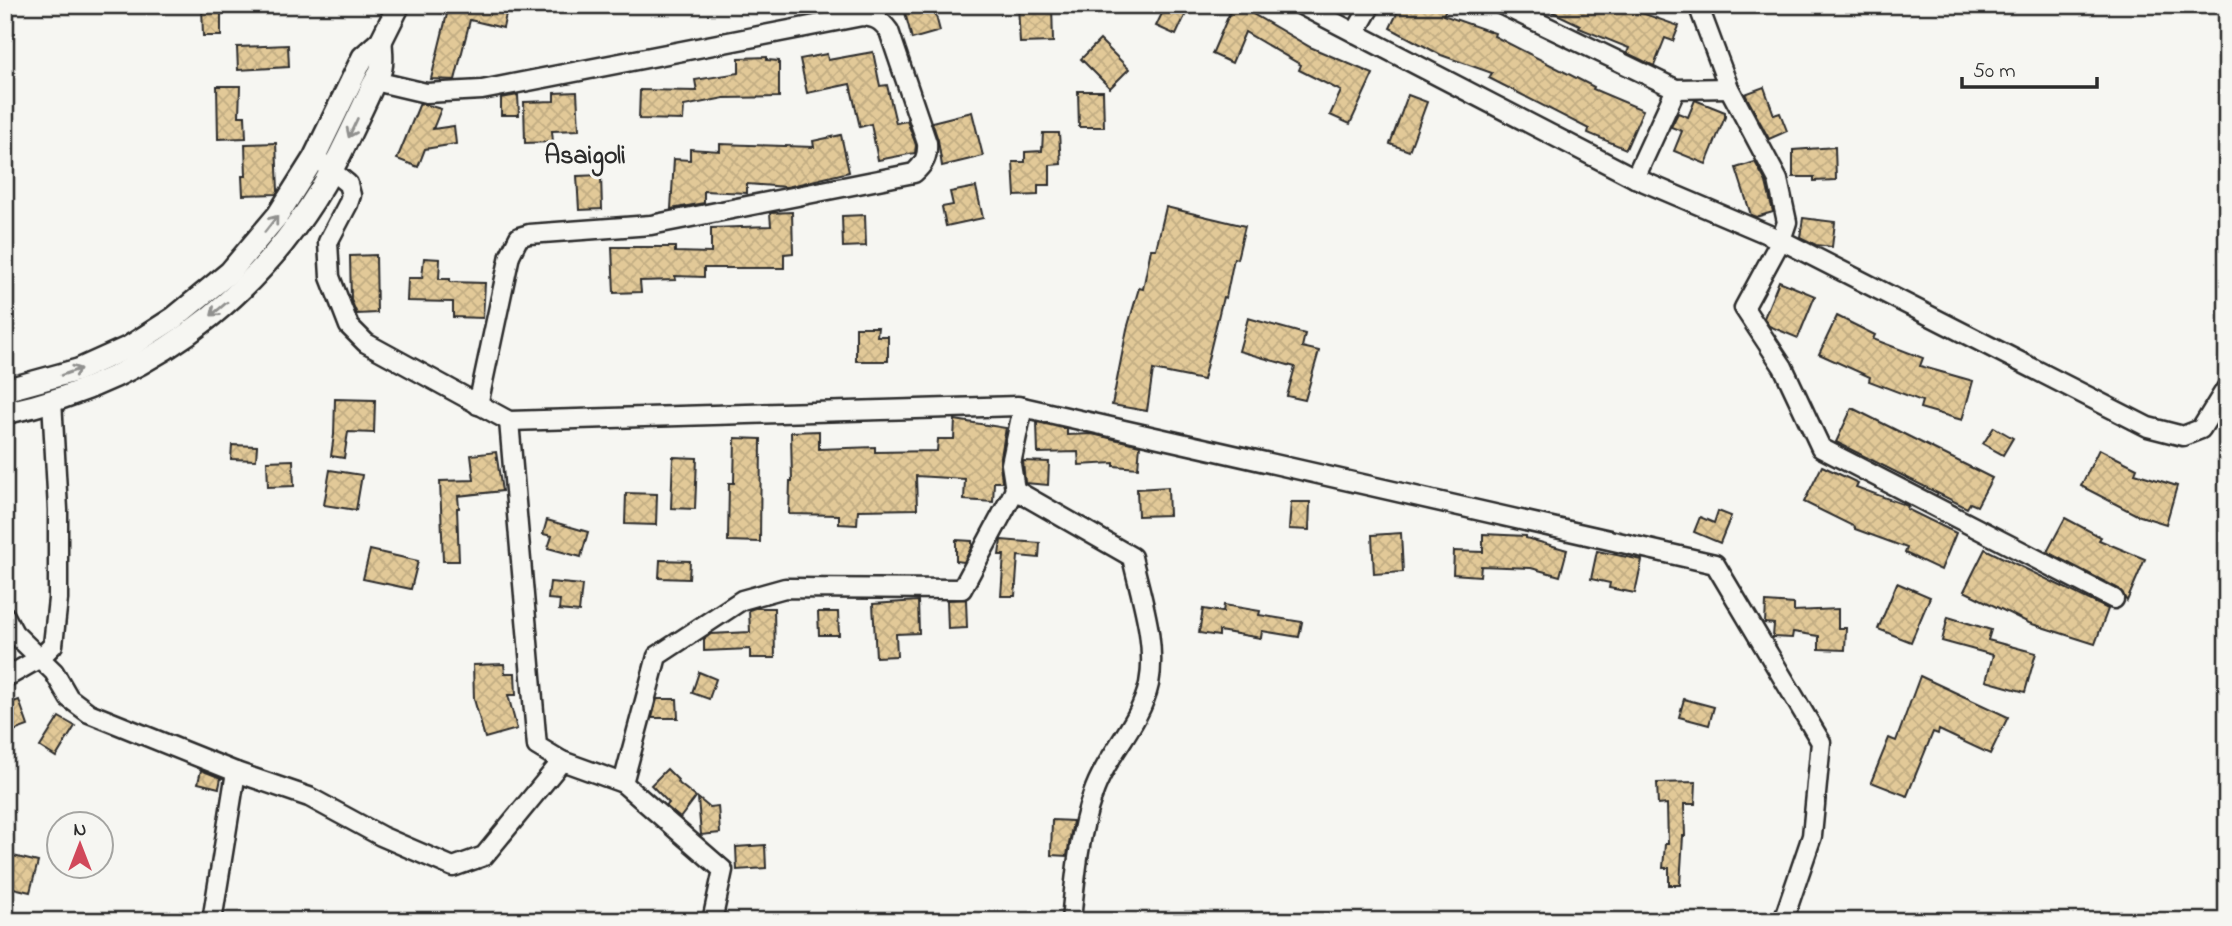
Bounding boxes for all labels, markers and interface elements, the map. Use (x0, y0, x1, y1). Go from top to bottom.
scale bar (1962, 46, 2097, 90)
text: 50 m (1973, 57, 2016, 87)
one-way arrow (346, 117, 359, 138)
district label: Asaigoli (544, 138, 626, 177)
one-way arrow (263, 215, 278, 234)
one-way arrow (211, 301, 229, 317)
one-way arrow (60, 365, 82, 377)
north arrow (46, 810, 116, 880)
text: N (74, 817, 87, 844)

